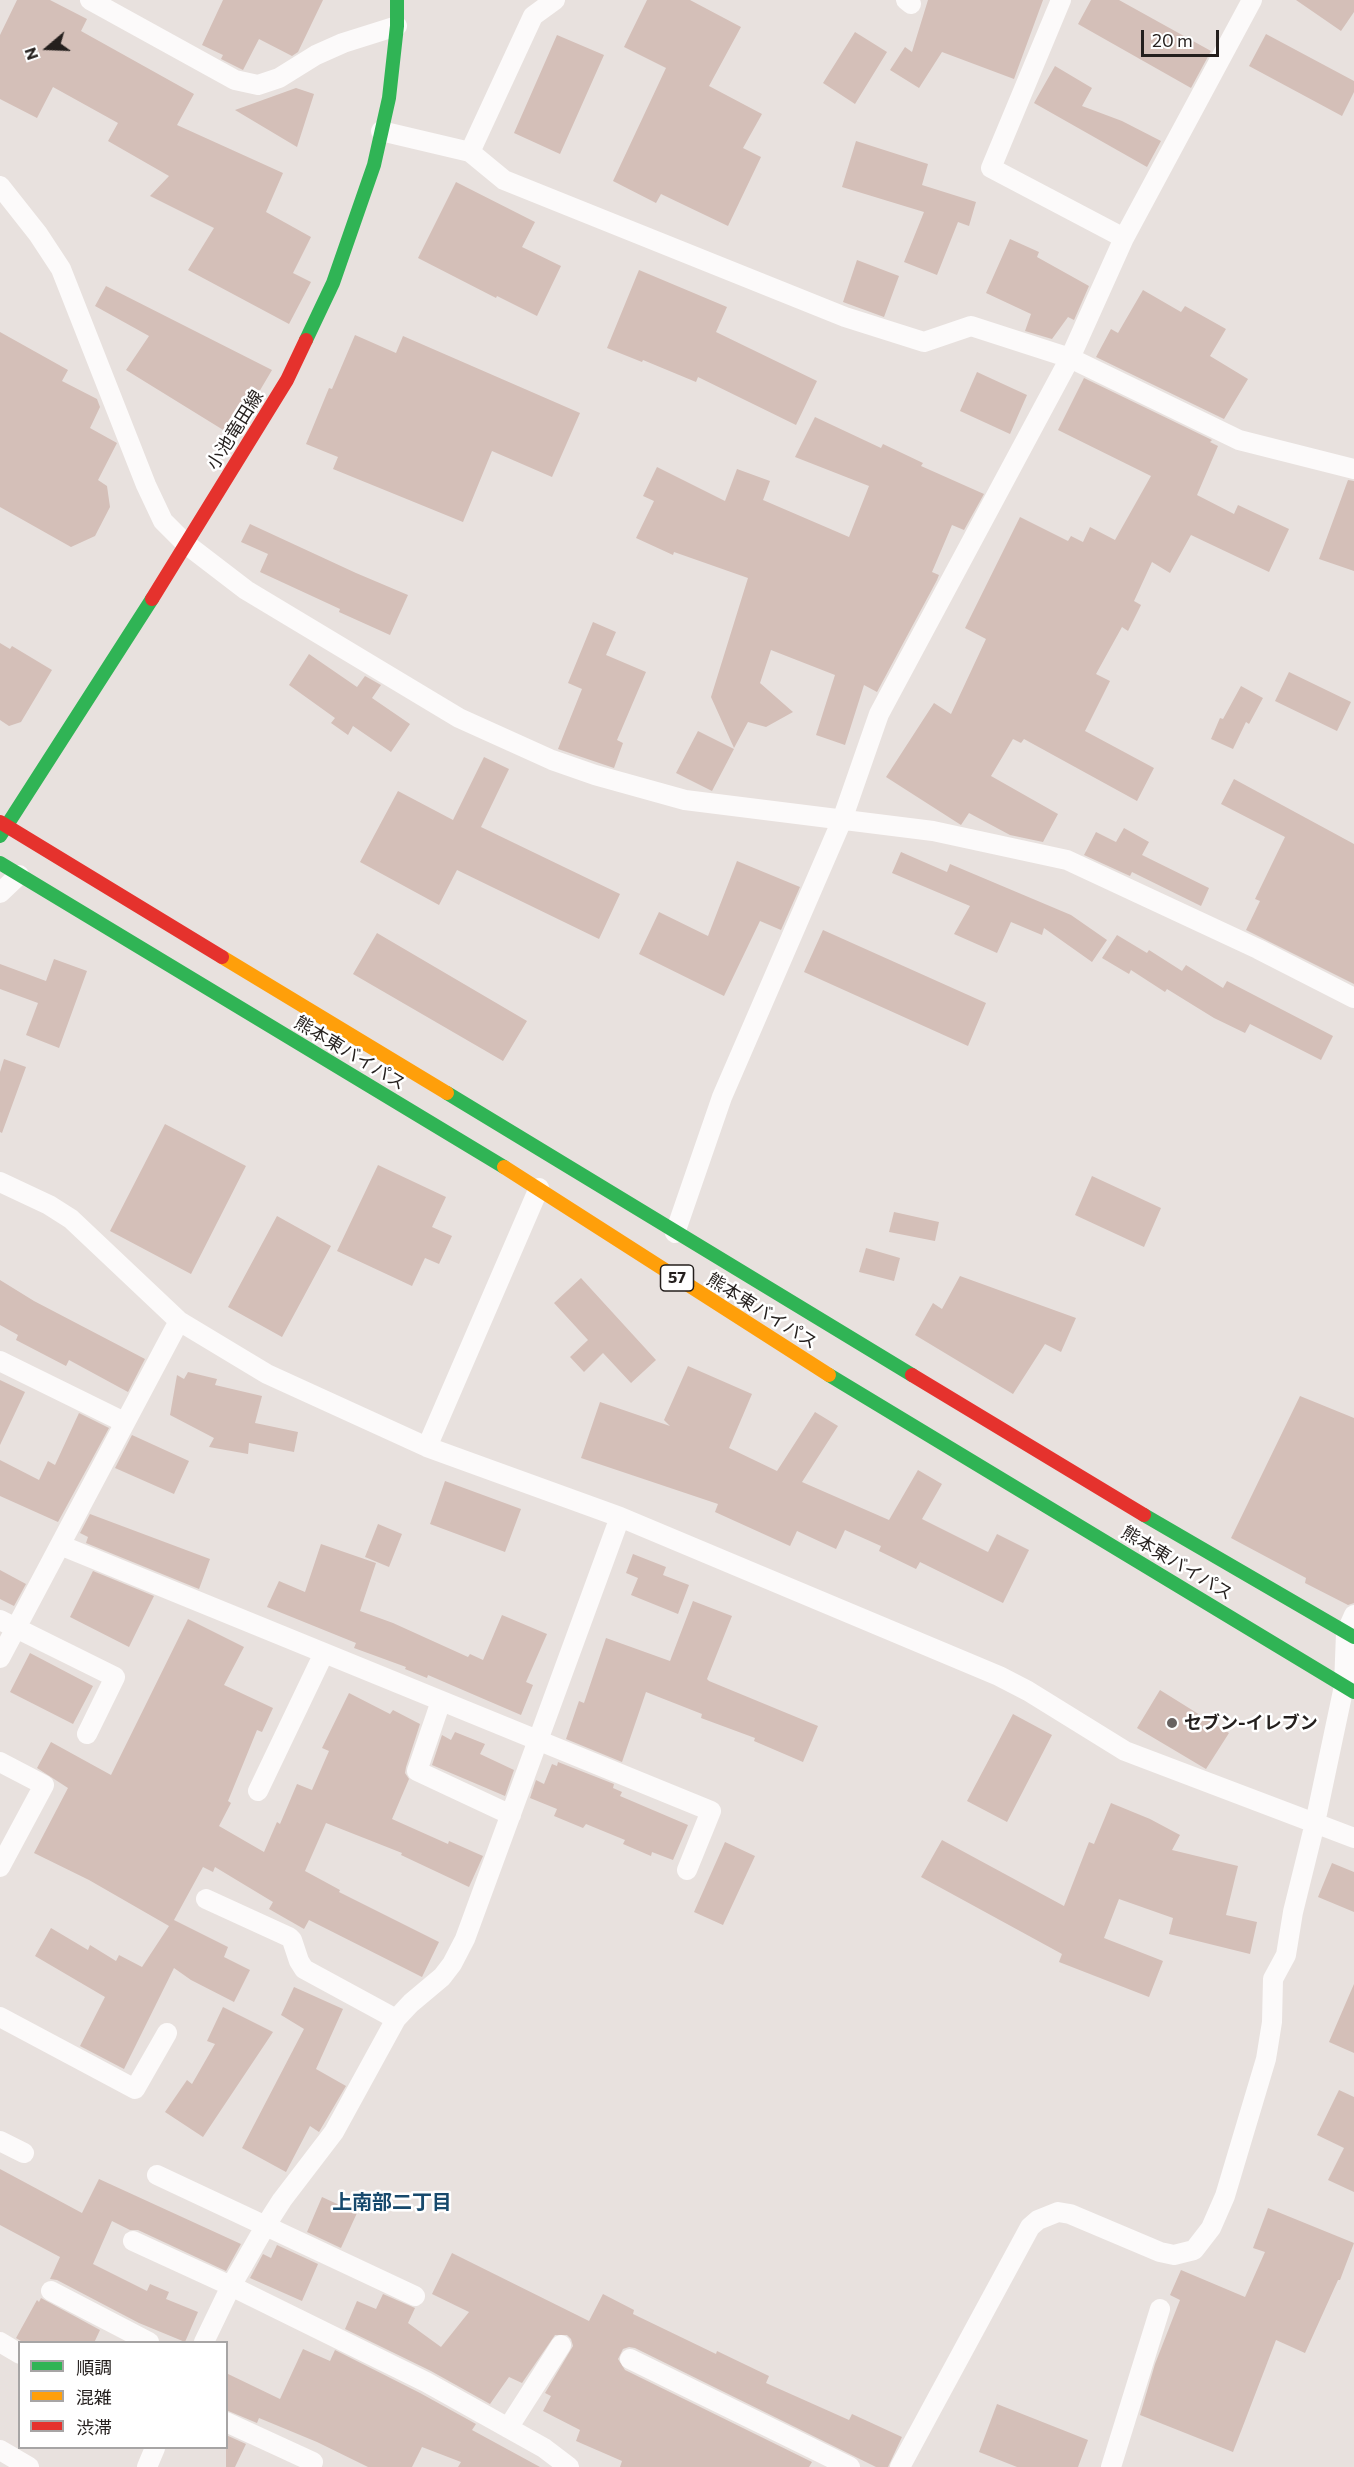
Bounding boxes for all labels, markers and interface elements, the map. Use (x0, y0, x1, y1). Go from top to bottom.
north arrow (18, 18, 78, 78)
scale bar (1144, 18, 1222, 56)
text: 20 m (1152, 29, 1193, 51)
text: N (20, 45, 41, 63)
street label: 小池竜田線 (202, 386, 268, 474)
street label: 熊本東バイパス (290, 1011, 410, 1095)
road number: 57 (660, 1265, 694, 1291)
street label: 熊本東バイパス (703, 1268, 821, 1354)
street label: 熊本東バイパス (1117, 1521, 1237, 1605)
place label: セブン-イレブン (1184, 1712, 1318, 1734)
marker: セブン-イレブン (1165, 1716, 1179, 1730)
district label: 上南部二丁目 (332, 2190, 452, 2214)
legend (18, 2341, 228, 2449)
text: 順調 (76, 2356, 112, 2378)
text: 混雑 (76, 2386, 112, 2408)
text: 渋滞 (76, 2416, 112, 2438)

